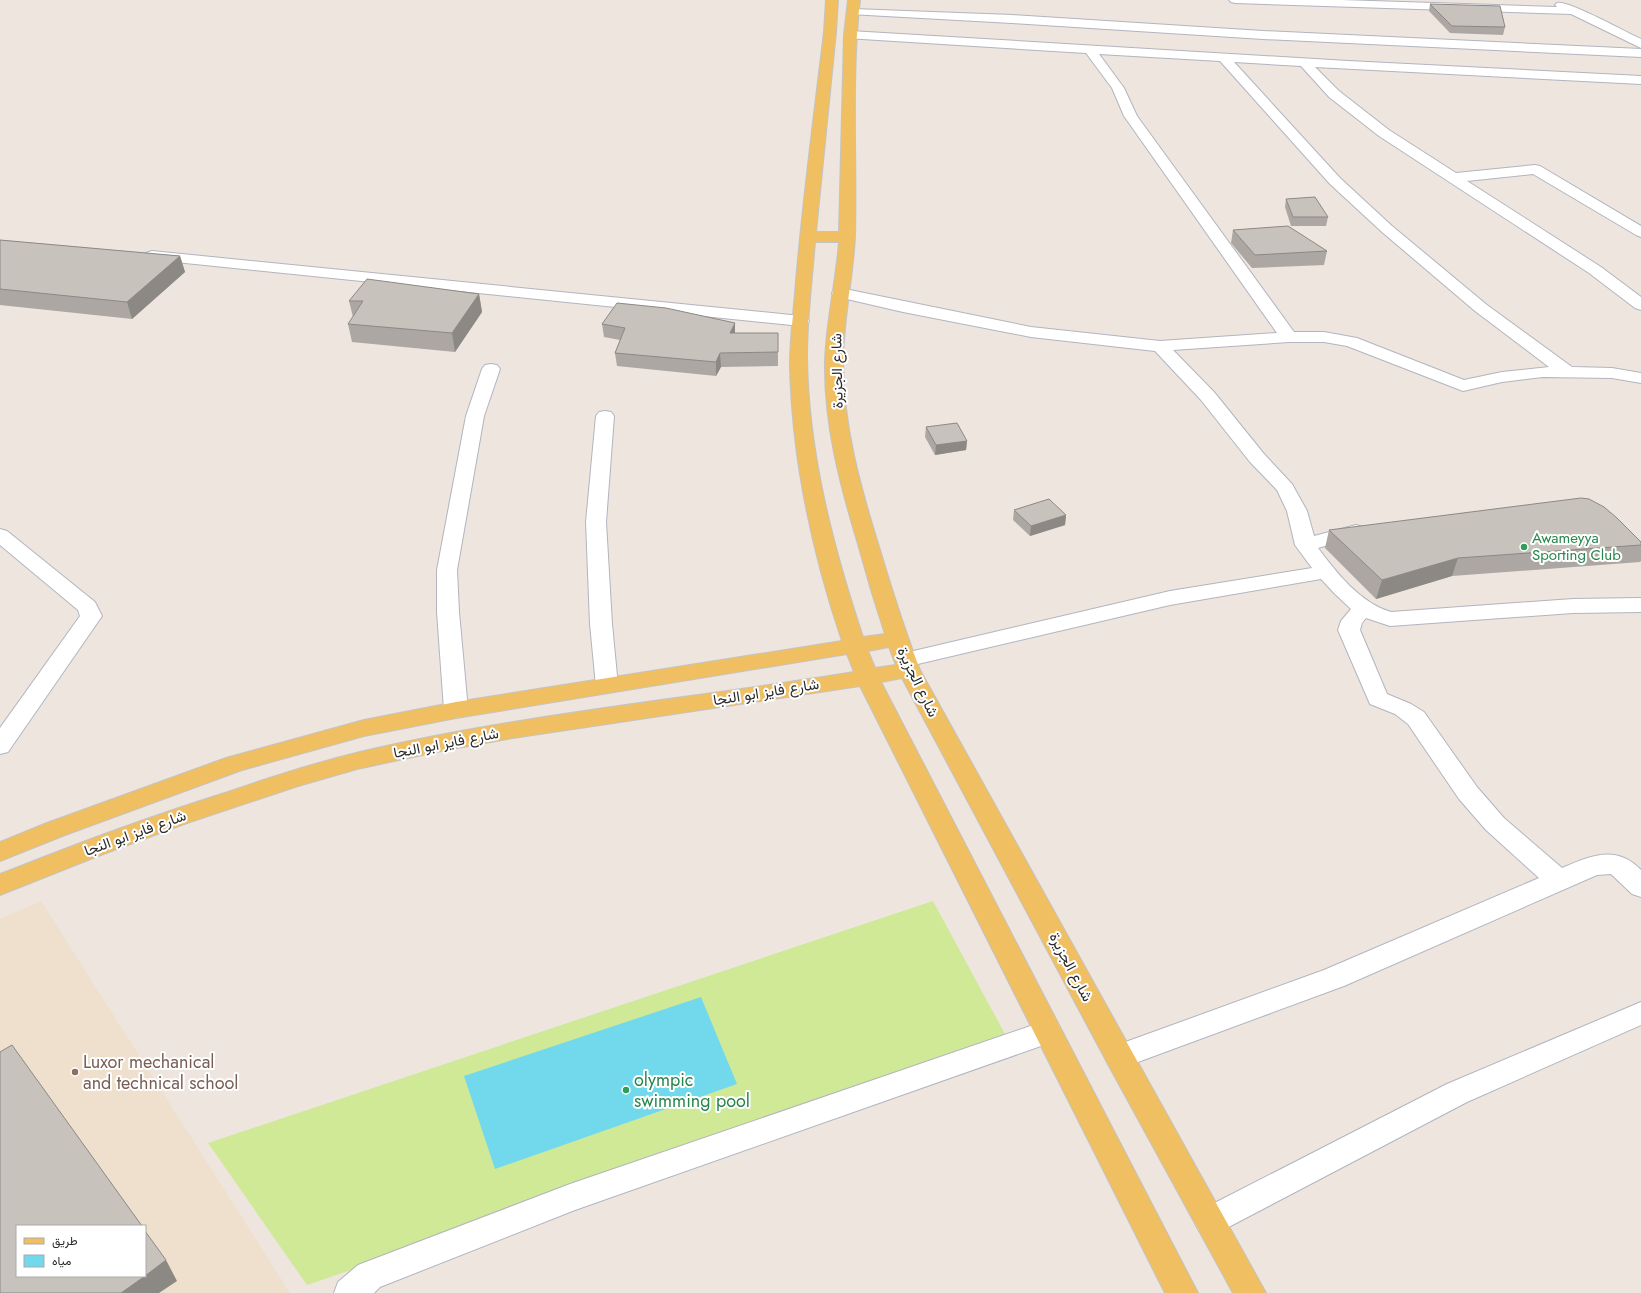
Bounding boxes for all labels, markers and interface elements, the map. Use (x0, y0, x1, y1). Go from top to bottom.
street label: شارع الجزيرة (825, 333, 849, 409)
place label: Awameyya Sporting Club (1532, 527, 1621, 566)
marker: Awameyya Sporting Club (1519, 542, 1529, 552)
street label: شارع الجزيرة (892, 643, 944, 721)
street label: شارع فايز ابو النجا (711, 673, 821, 711)
street label: شارع فايز ابو النجا (391, 722, 501, 764)
street label: شارع فايز ابو النجا (81, 804, 189, 862)
street label: شارع الجزيرة (1044, 929, 1098, 1006)
place label: Luxor mechanical and technical school (83, 1049, 238, 1096)
marker: Luxor mechanical and technical school (70, 1067, 80, 1077)
place label: olympic swimming pool (634, 1067, 750, 1114)
marker: olympic swimming pool (621, 1085, 631, 1095)
legend (16, 1225, 146, 1277)
text: طريق (52, 1232, 78, 1250)
text: مياه (52, 1252, 71, 1270)

